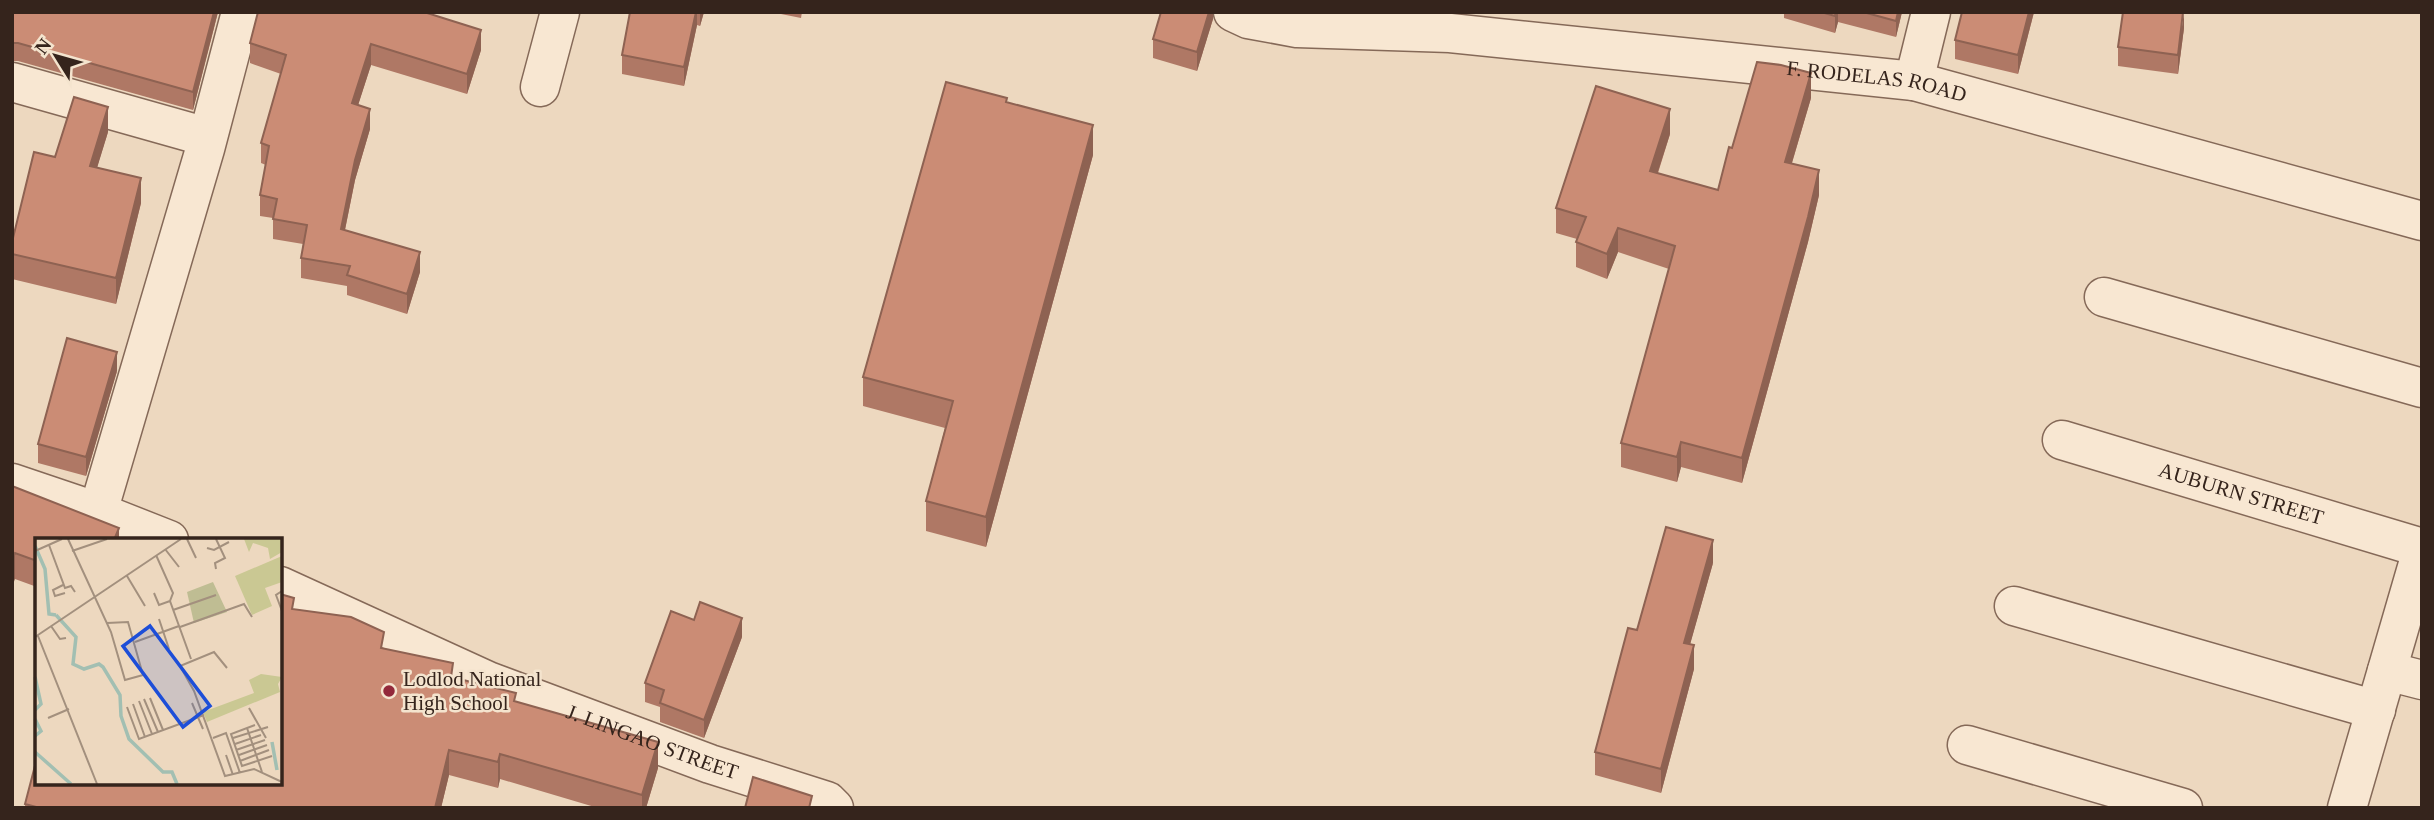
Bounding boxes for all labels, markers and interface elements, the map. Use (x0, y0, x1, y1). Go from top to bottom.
north arrow (21, 21, 91, 91)
text: N (30, 34, 56, 58)
street label: F. RODELAS ROAD (1785, 56, 1969, 107)
street label: AUBURN STREET (2156, 458, 2327, 530)
inset map (35, 538, 282, 785)
place label: Lodlod National High School (403, 667, 541, 715)
marker: Lodlod National High School (381, 683, 397, 699)
street label: J. LINGAO STREET (563, 699, 741, 784)

